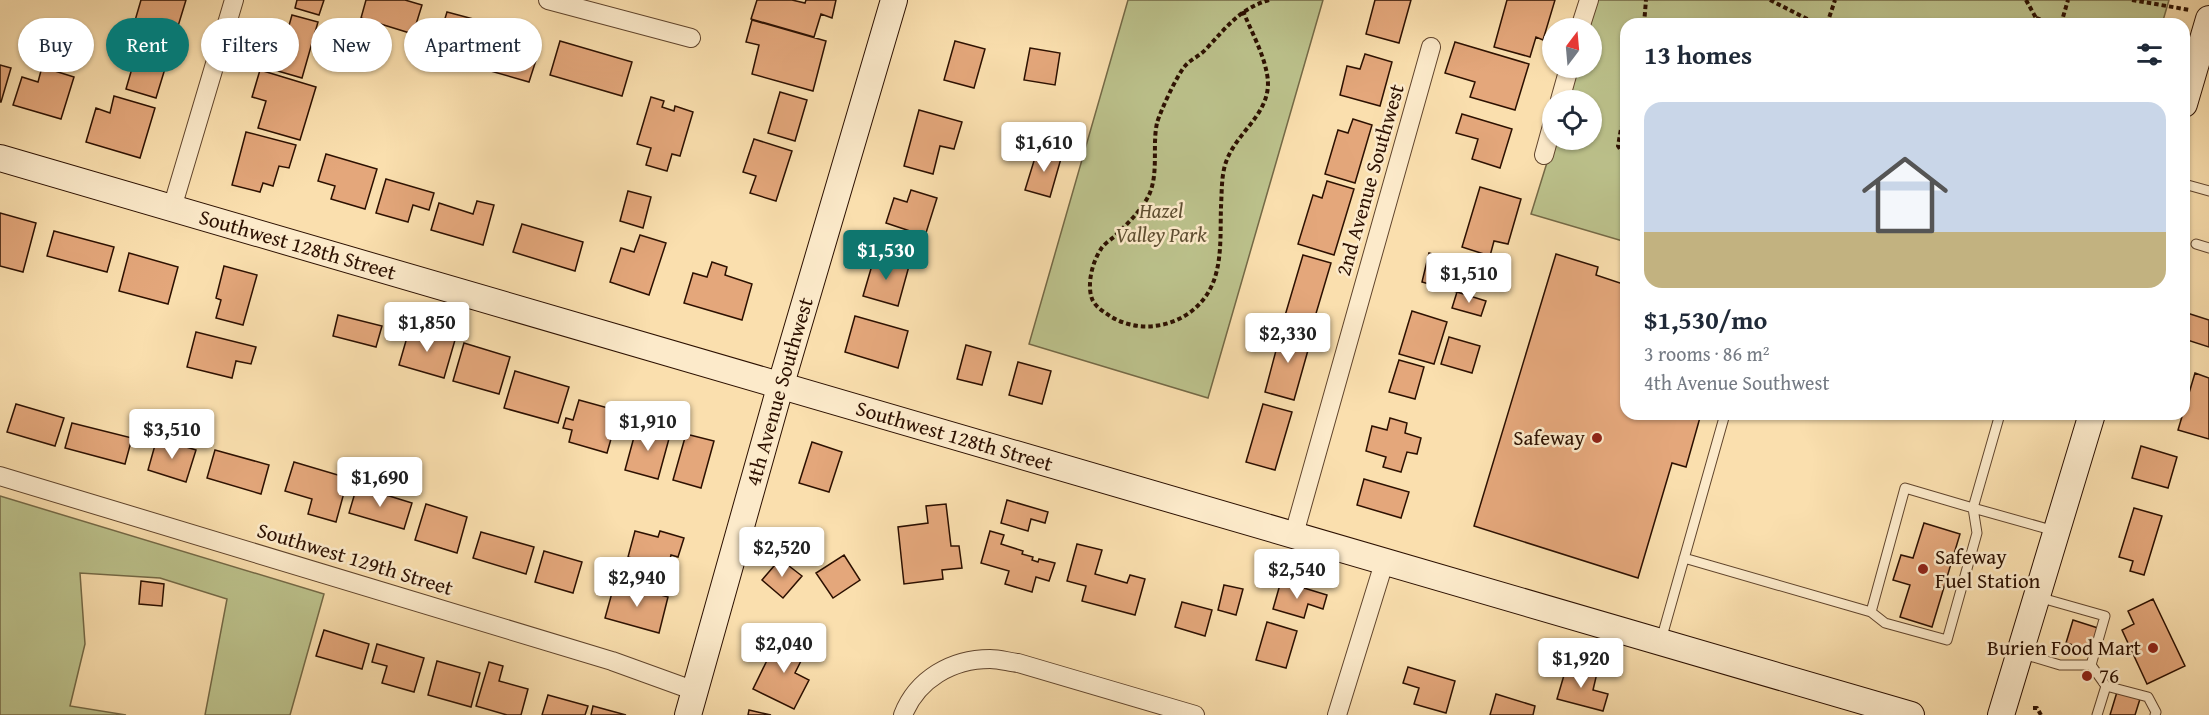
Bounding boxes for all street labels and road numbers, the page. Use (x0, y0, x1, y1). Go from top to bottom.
street label: 2nd Avenue Southwest (1327, 80, 1412, 280)
street label: Southwest 128th Street (196, 201, 400, 288)
street label: 4th Avenue Southwest (737, 293, 821, 489)
street label: Southwest 128th Street (852, 392, 1057, 479)
street label: Southwest 129th Street (253, 514, 458, 603)

